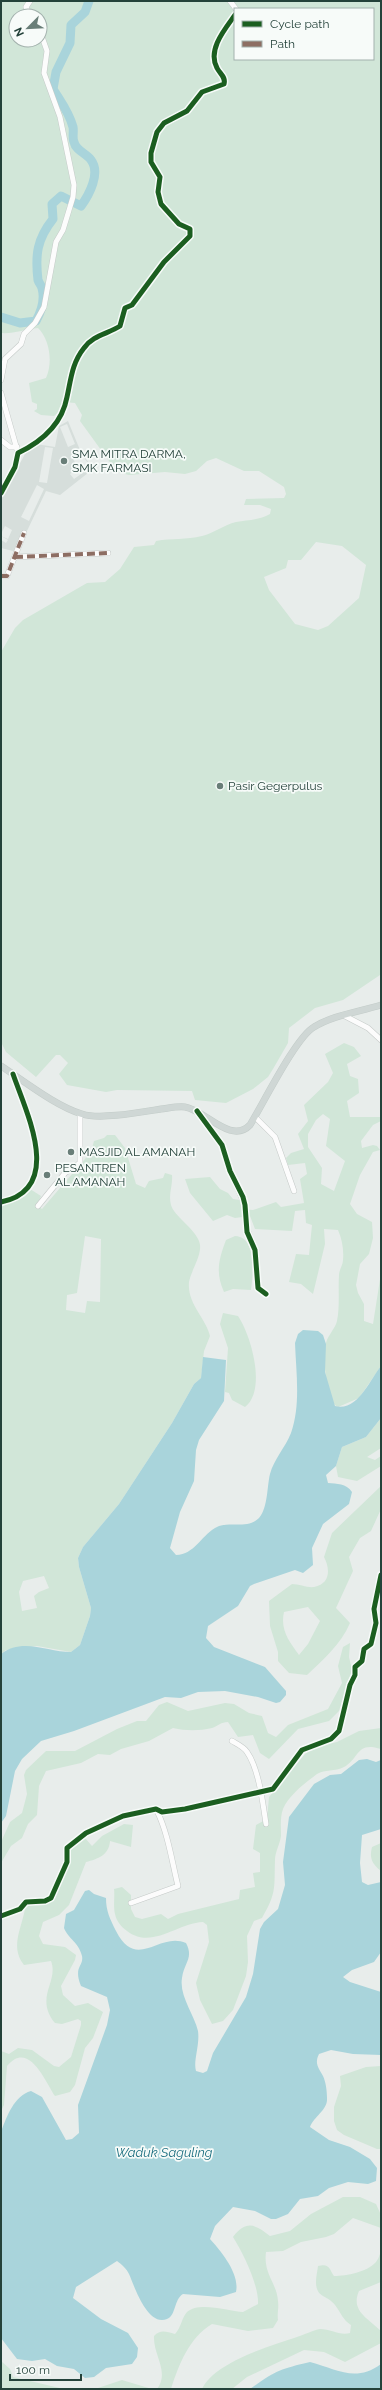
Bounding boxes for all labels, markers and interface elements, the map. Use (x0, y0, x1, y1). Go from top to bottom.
north arrow (8, 8, 48, 48)
legend (234, 8, 374, 60)
text: Cycle path (270, 17, 329, 31)
text: N (12, 25, 27, 38)
text: Path (270, 37, 295, 51)
place label: SMA MITRA DARMA, SMK FARMASI (72, 447, 186, 475)
marker: SMA MITRA DARMA, SMK FARMASI (59, 456, 69, 466)
place label: Pasir Gegerpulus (228, 779, 323, 793)
marker: Pasir Gegerpulus (215, 781, 225, 791)
place label: MASJID AL AMANAH (79, 1145, 195, 1159)
marker: MASJID AL AMANAH (66, 1147, 76, 1157)
place label: PESANTREN AL AMANAH (55, 1161, 126, 1189)
marker: PESANTREN AL AMANAH (42, 1170, 52, 1180)
water label: Waduk Saguling (116, 2145, 213, 2160)
scale bar (10, 2356, 81, 2382)
text: 100 m (16, 2363, 50, 2377)

